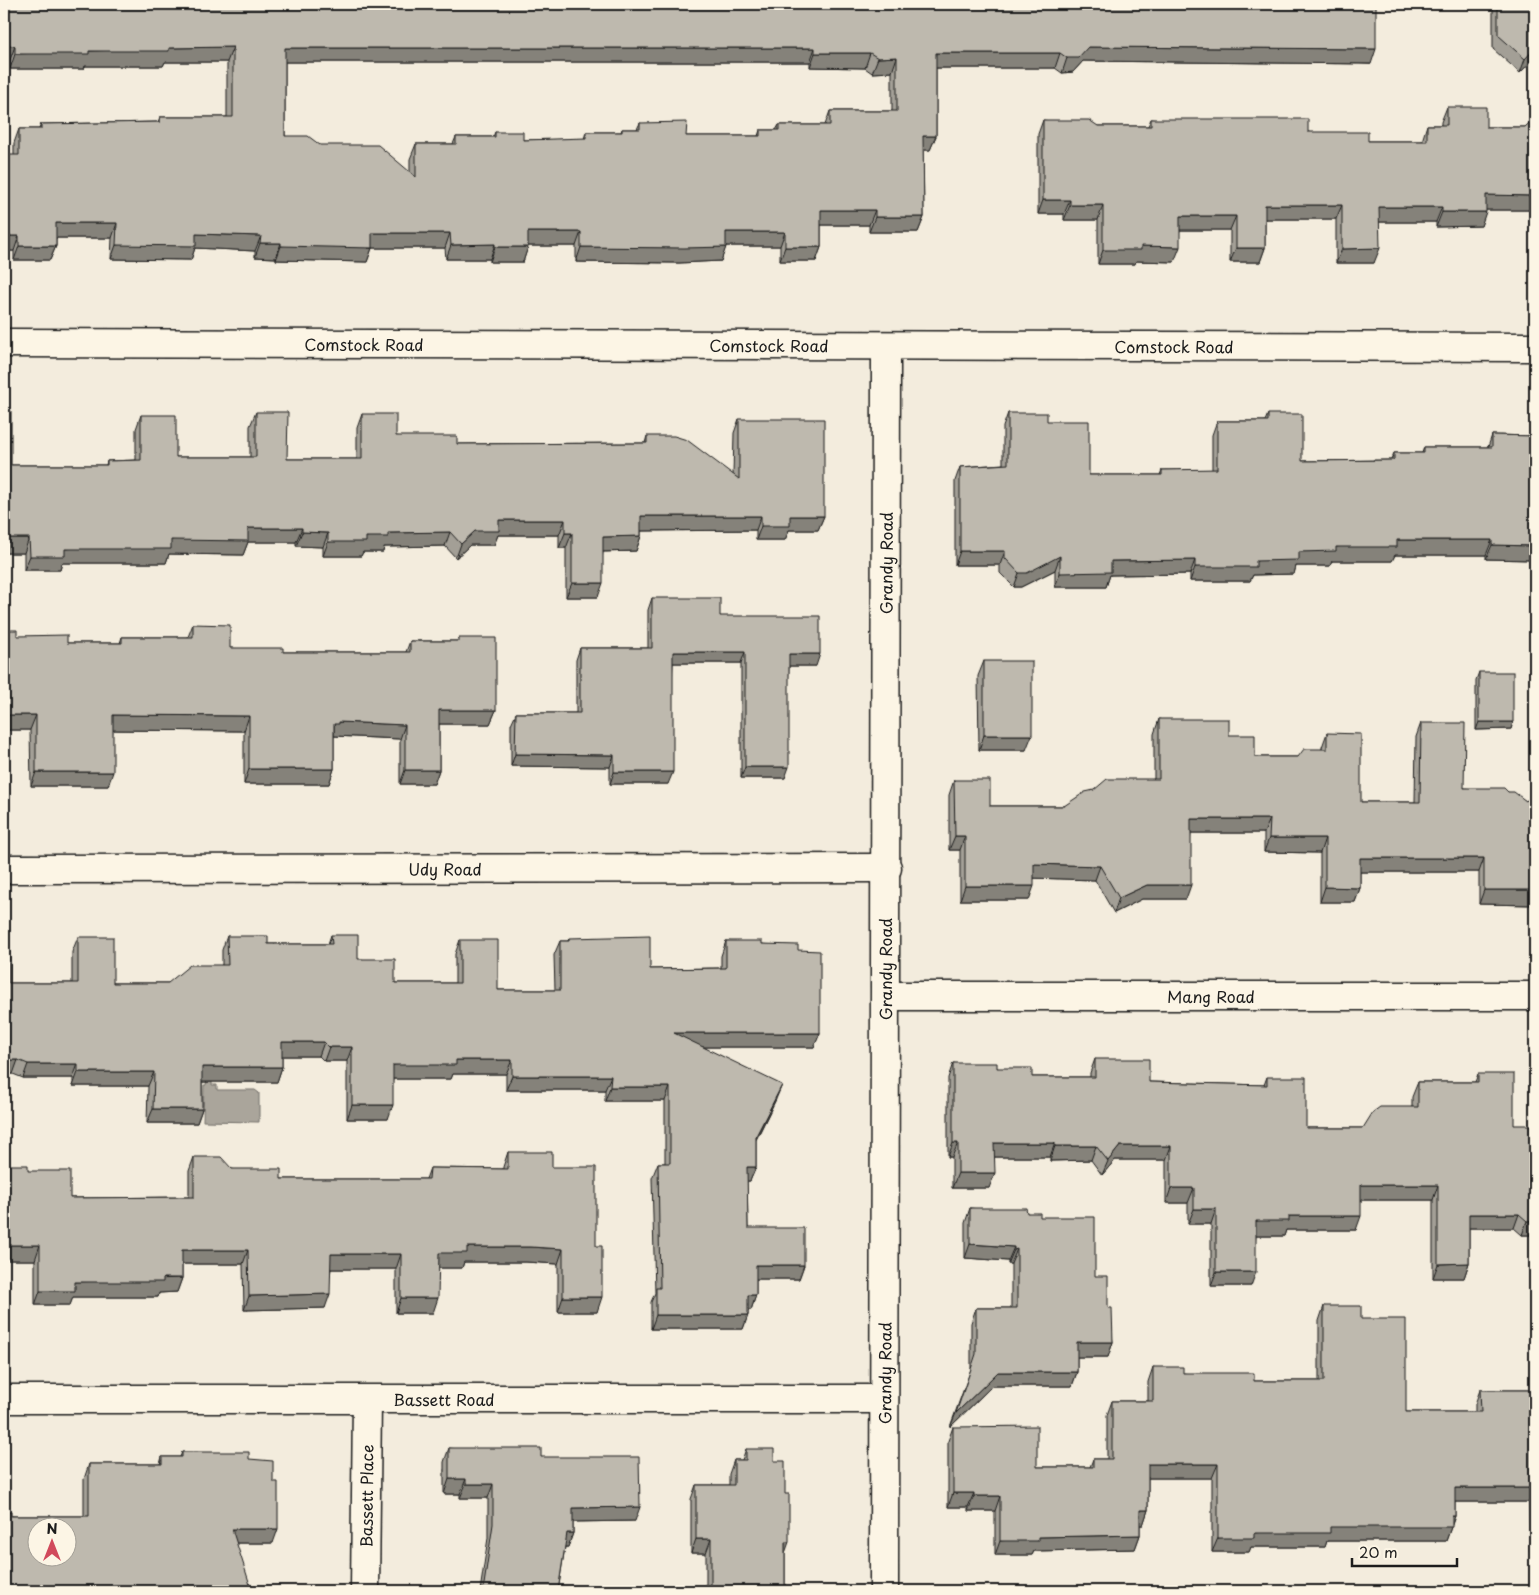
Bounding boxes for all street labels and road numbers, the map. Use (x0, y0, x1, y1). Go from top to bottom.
street label: Comstock Road (304, 332, 424, 356)
street label: Comstock Road (709, 333, 829, 357)
street label: Comstock Road (1114, 334, 1234, 358)
street label: Grandy Road (874, 512, 898, 614)
street label: Udy Road (408, 856, 482, 881)
street label: Grandy Road (873, 918, 897, 1020)
street label: Mang Road (1167, 984, 1255, 1008)
street label: Grandy Road (872, 1322, 896, 1424)
street label: Bassett Road (393, 1387, 495, 1411)
street label: Bassett Place (353, 1444, 379, 1548)

